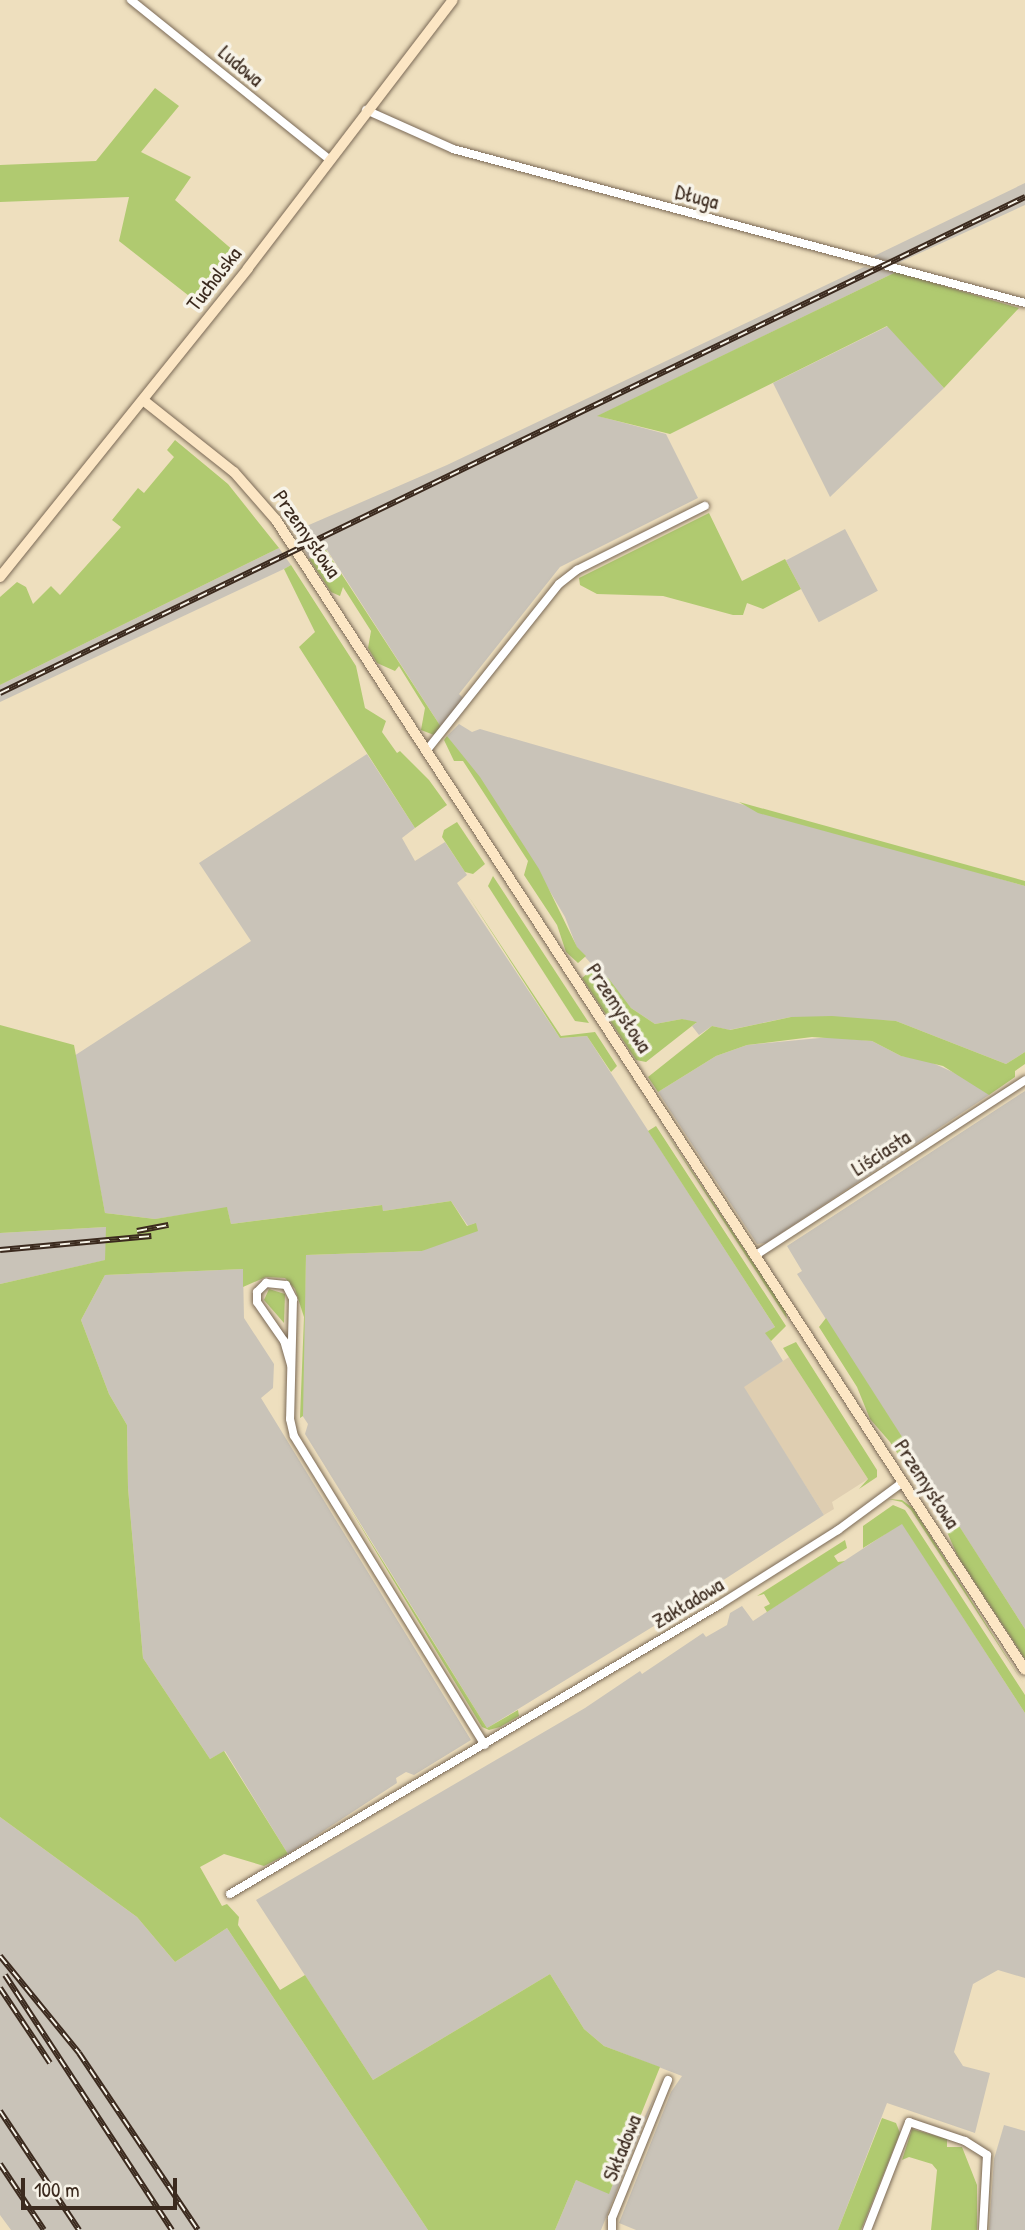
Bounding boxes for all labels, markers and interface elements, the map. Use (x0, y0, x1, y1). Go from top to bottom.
street label: Ludowa (213, 40, 269, 92)
street label: Długa (673, 179, 721, 215)
street label: Tucholska (181, 242, 247, 316)
street label: Przemysłowa (268, 485, 346, 583)
street label: Przemysłowa (581, 959, 657, 1057)
street label: Liściasta (847, 1125, 915, 1181)
street label: Przemysłowa (889, 1435, 965, 1533)
street label: Zakładowa (648, 1572, 728, 1634)
street label: Składowa (597, 2111, 647, 2185)
scale bar (24, 2164, 180, 2208)
text: 100 m (34, 2175, 80, 2204)

